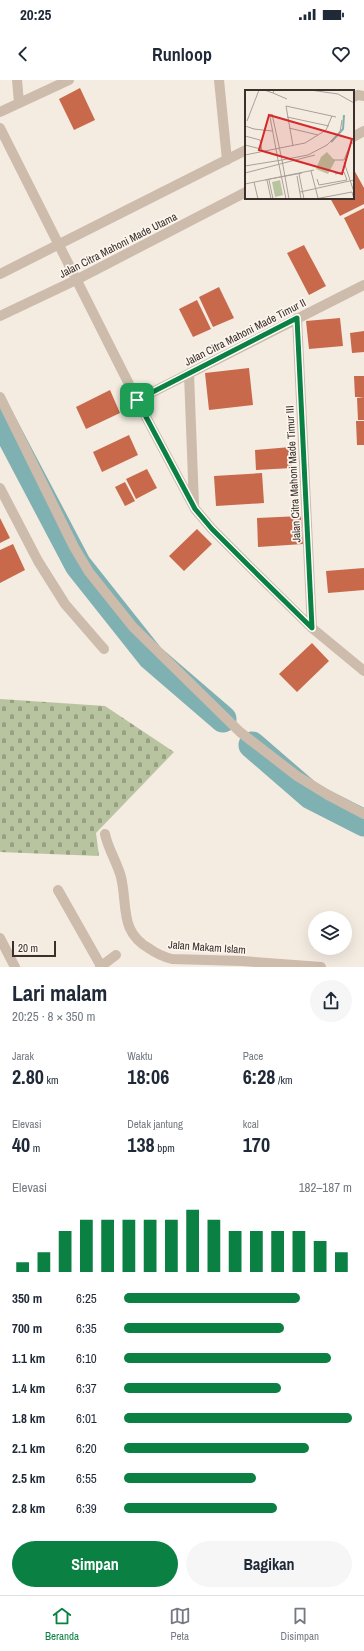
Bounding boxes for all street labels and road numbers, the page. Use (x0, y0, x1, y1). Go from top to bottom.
street label: Jalan Citra Mahoni Made Utama (57, 209, 179, 281)
street label: Jalan Citra Mahoni Made Timur II (182, 295, 308, 369)
street label: Jalan Citra Mahoni Made Timur III (282, 405, 304, 543)
street label: Jalan Makam Islam (168, 937, 246, 957)

